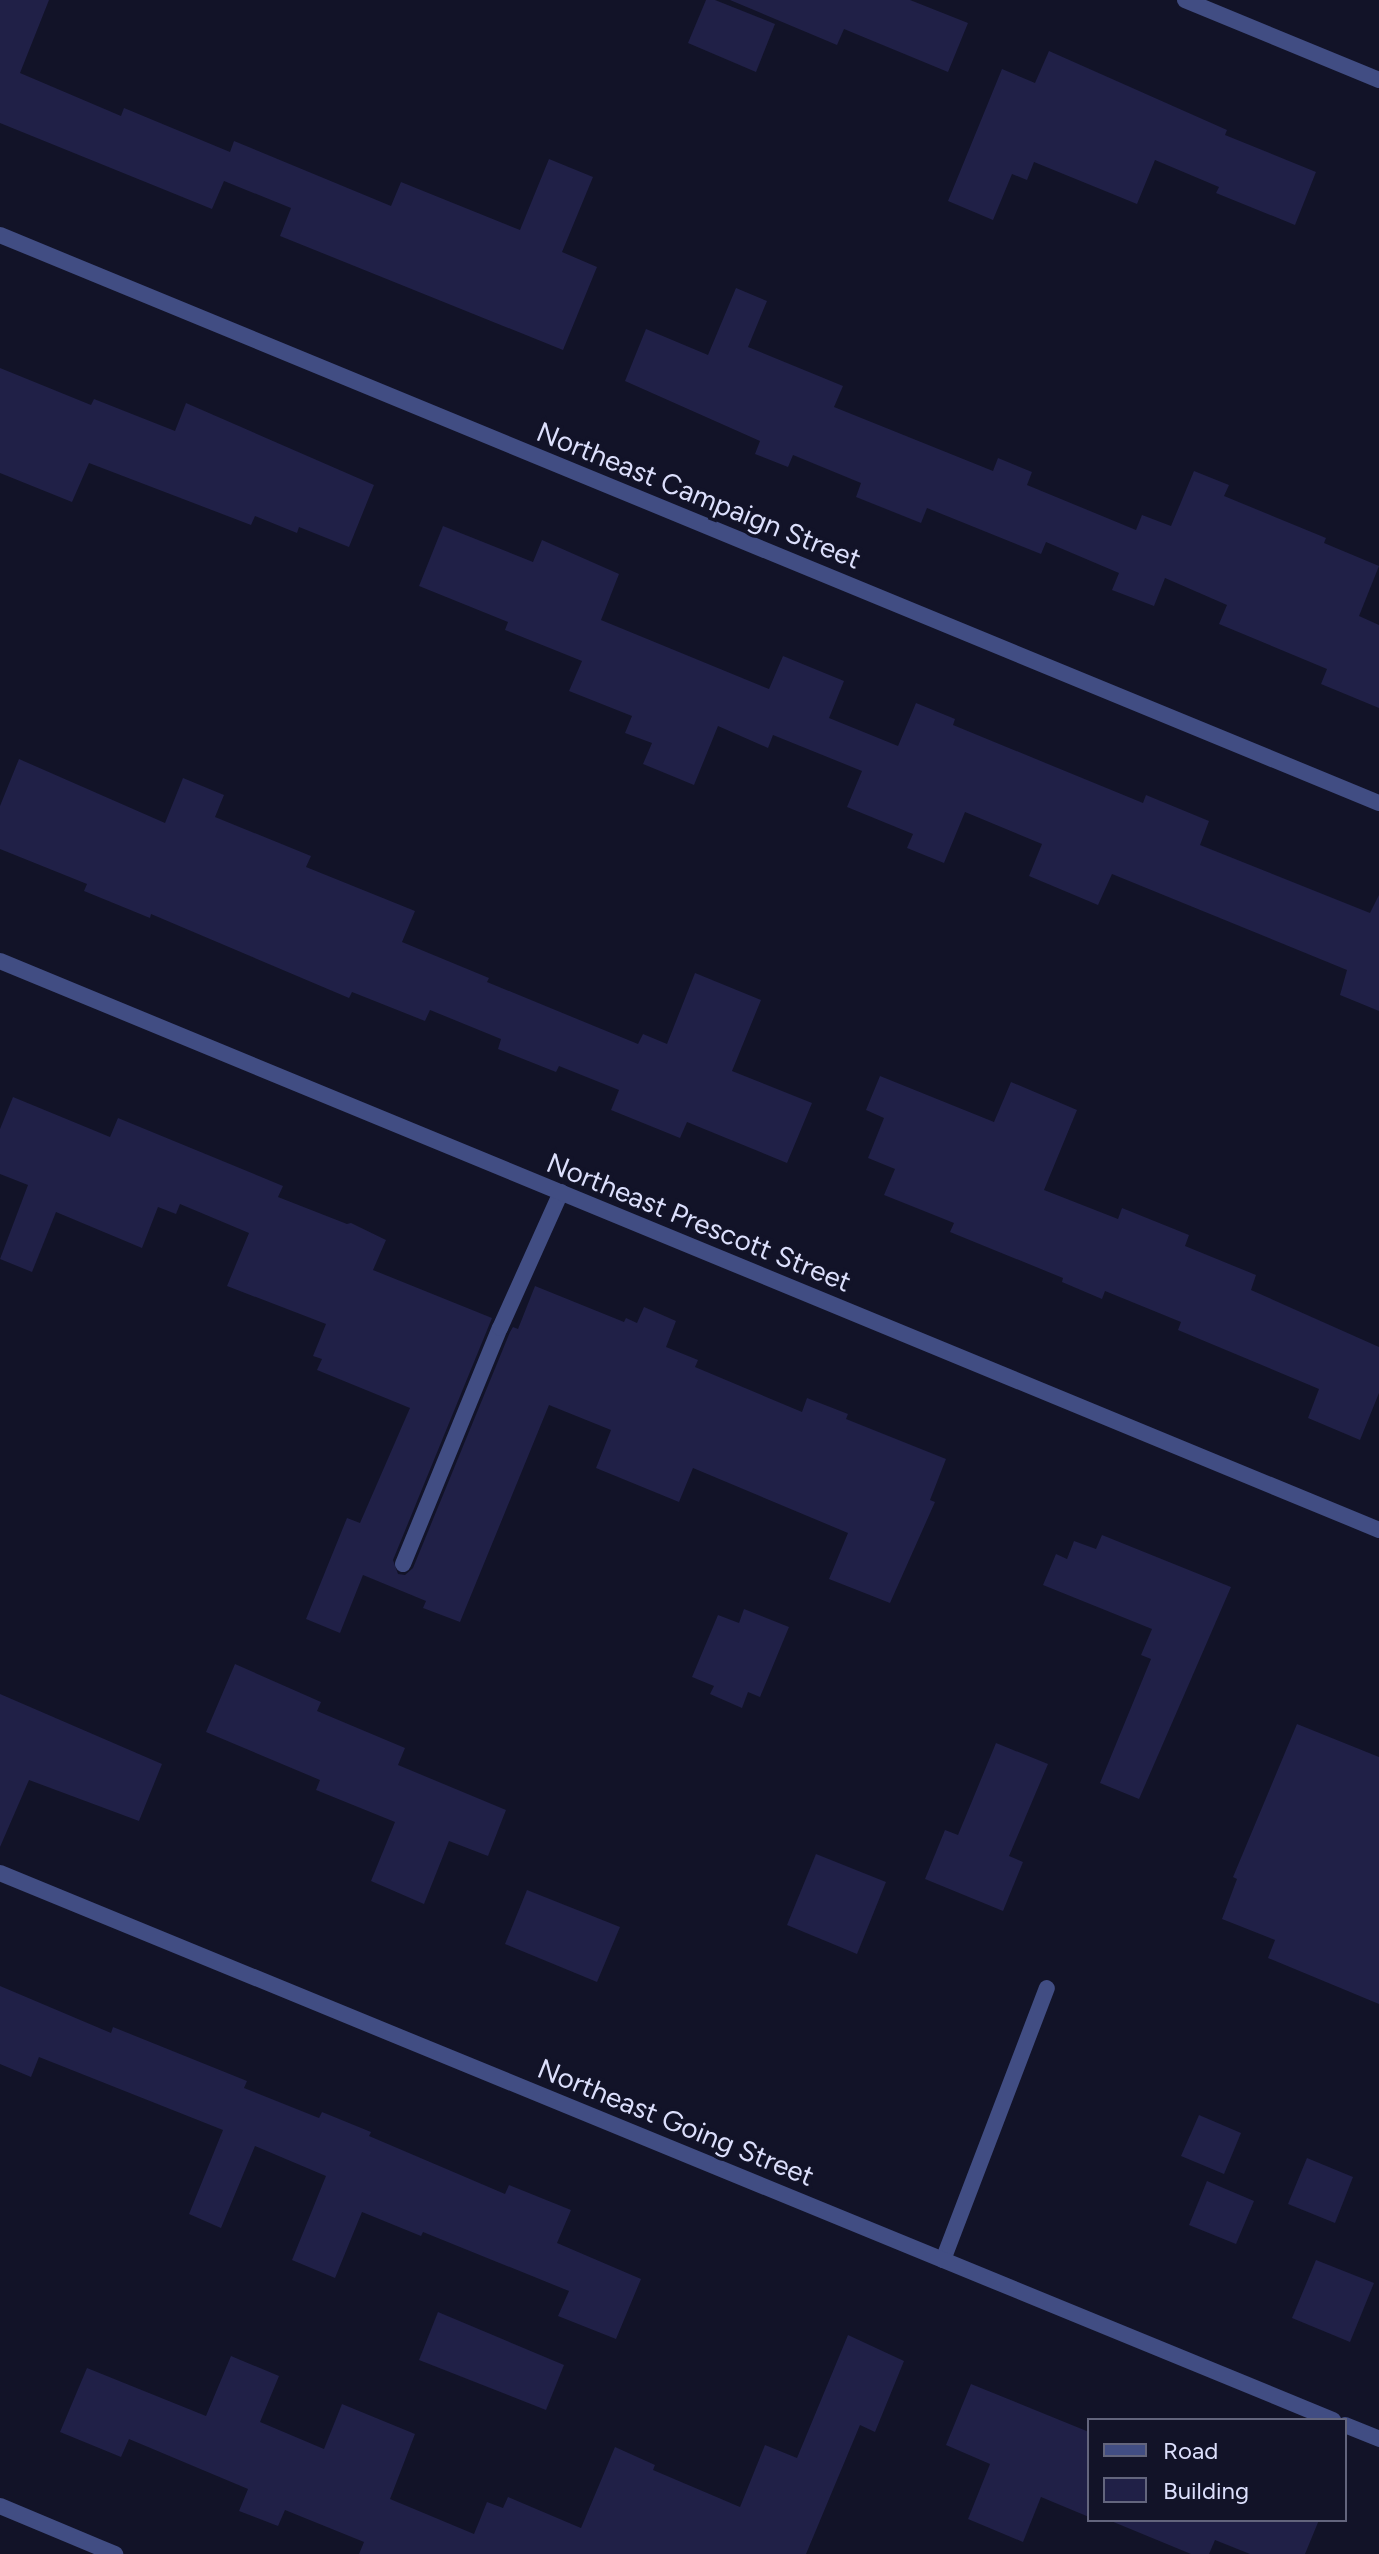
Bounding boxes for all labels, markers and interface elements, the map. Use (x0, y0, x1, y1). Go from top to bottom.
street label: Northeast Campaign Street (532, 414, 866, 576)
street label: Northeast Prescott Street (542, 1145, 856, 1299)
street label: Northeast Going Street (533, 2051, 819, 2193)
legend (1087, 2418, 1347, 2522)
text: Road (1163, 2436, 1218, 2465)
text: Building (1163, 2476, 1249, 2505)

